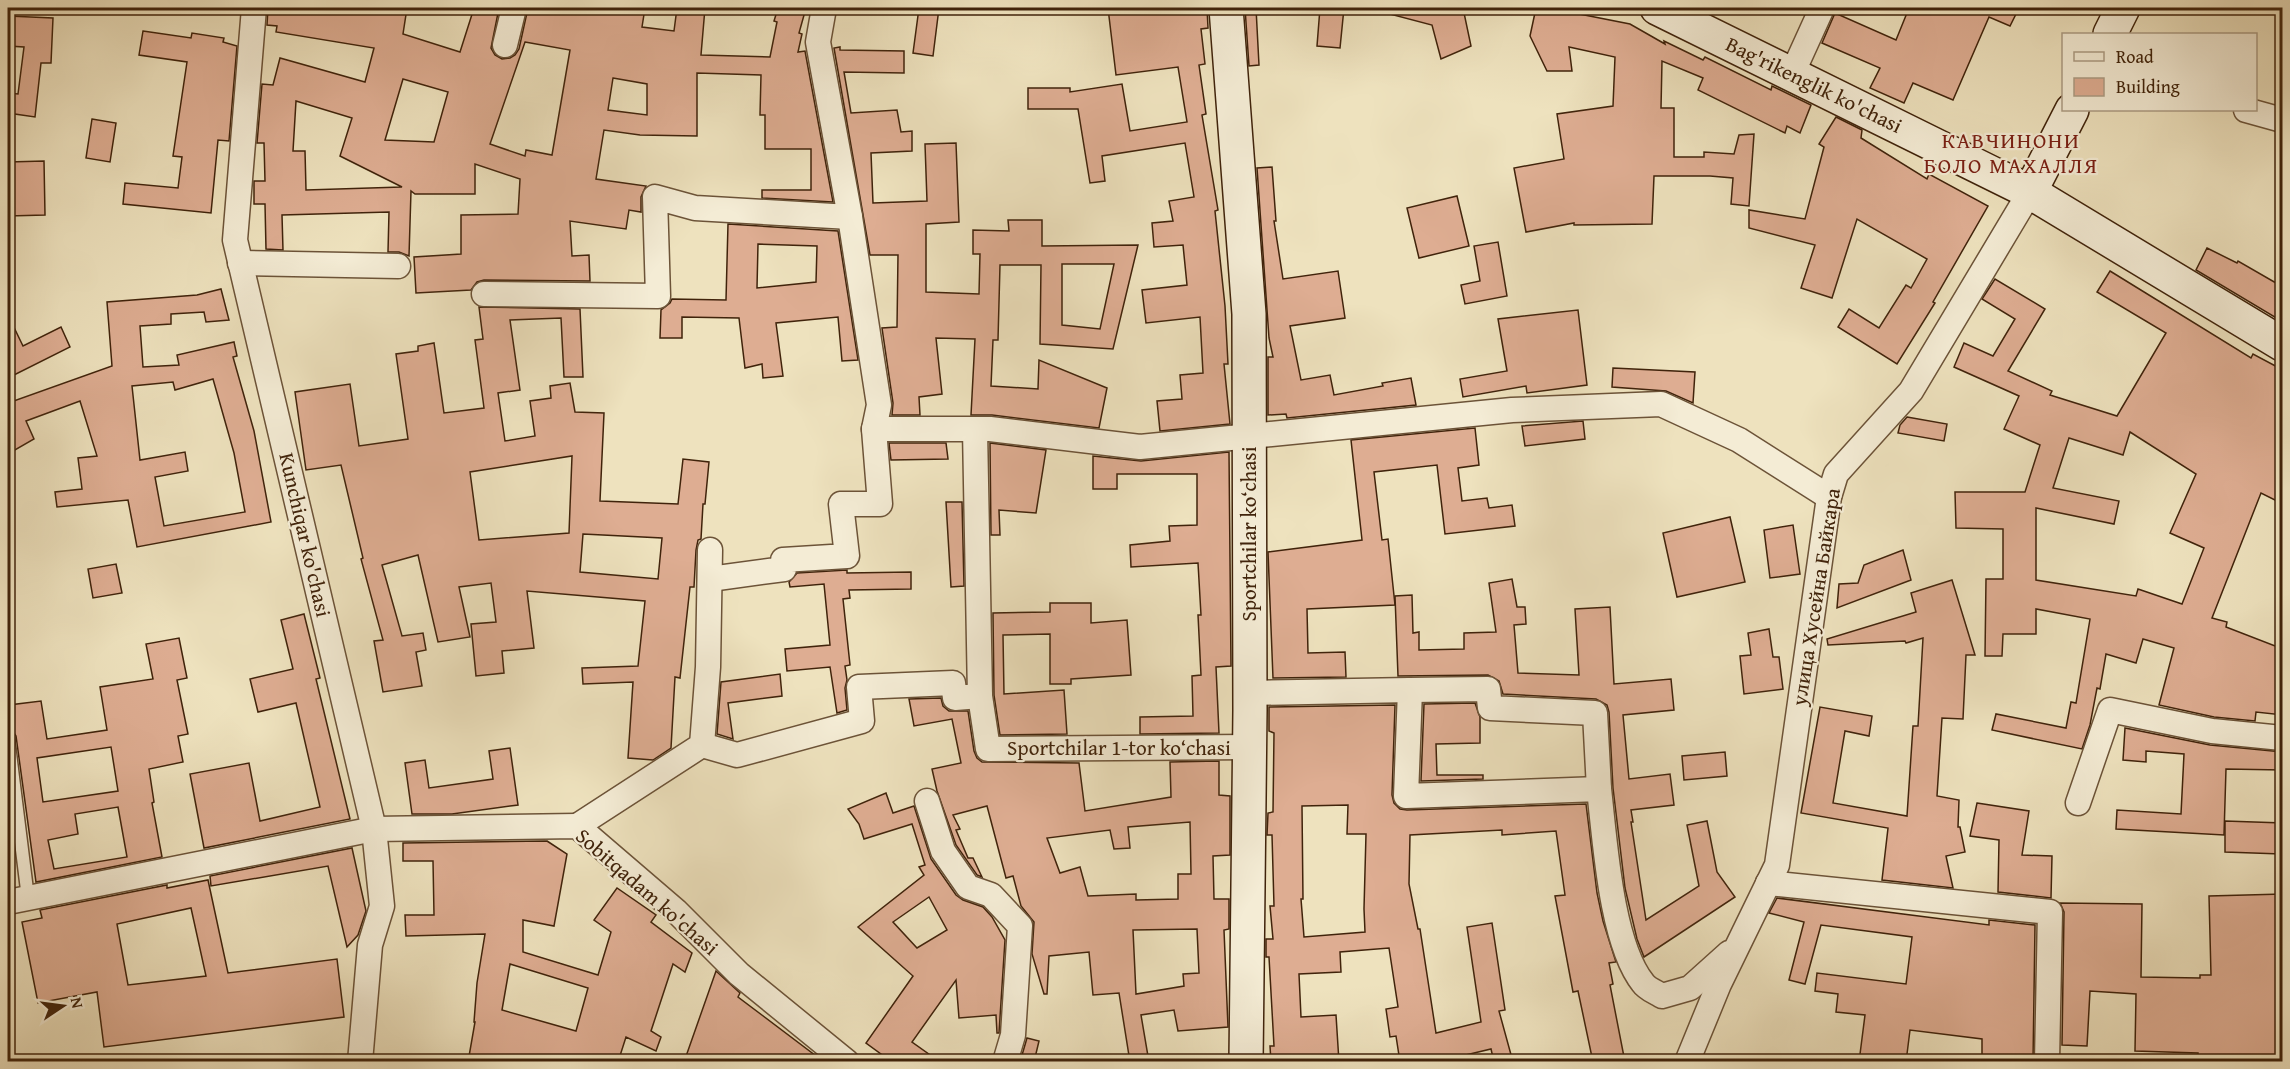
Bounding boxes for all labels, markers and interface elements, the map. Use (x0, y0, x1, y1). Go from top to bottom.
street label: Bag'rikenglik ko'chasi (1721, 28, 1908, 141)
legend (2062, 33, 2257, 111)
text: Road (2116, 43, 2154, 70)
text: Building (2116, 73, 2180, 100)
district label: КАВЧИНОНИ БОЛО МАХАЛЛЯ (1924, 124, 2098, 181)
street label: Sportchilar ko‘chasi (1233, 446, 1264, 622)
street label: Kunchiqar ko'chasi (272, 450, 339, 620)
street label: улица Хусейна Байкара (1783, 486, 1848, 709)
street label: Sportchilar 1-tor ko‘chasi (1007, 732, 1231, 763)
street label: Sobitqadam ko'chasi (569, 821, 726, 963)
north arrow (33, 976, 93, 1036)
text: N (65, 995, 91, 1011)

